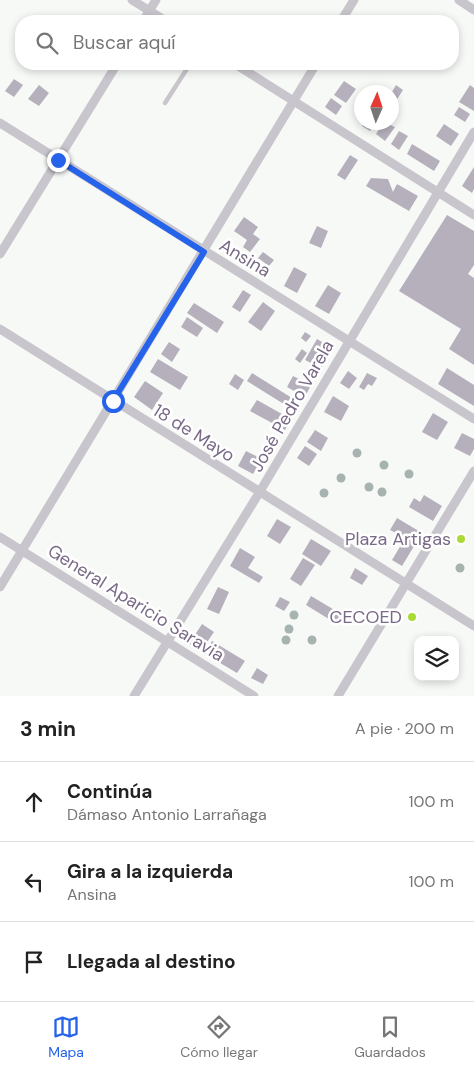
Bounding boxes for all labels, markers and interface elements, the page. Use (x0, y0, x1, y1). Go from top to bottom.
search box (15, 15, 459, 70)
icon: search (33, 29, 61, 57)
text: Buscar aquí (73, 30, 176, 55)
north arrow (354, 85, 399, 130)
route end (47, 149, 70, 172)
street label: Ansina (215, 233, 275, 283)
street label: José Pedro Varela (245, 336, 339, 476)
route start (102, 390, 125, 413)
street label: 18 de Mayo (149, 398, 239, 468)
place label: Plaza Artigas (345, 527, 451, 551)
marker: Plaza Artigas (455, 533, 467, 545)
street label: General Aparicio Saravia (43, 539, 229, 667)
place label: CECOED (330, 605, 402, 629)
marker: CECOED (406, 611, 418, 623)
map controls (414, 636, 459, 681)
button: layers (414, 636, 459, 681)
text: 3 min (20, 715, 76, 743)
text: A pie · 200 m (355, 718, 454, 739)
text: Continúa (67, 779, 152, 804)
icon: ahead (20, 788, 48, 816)
text: 100 m (409, 791, 454, 812)
text: Dámaso Antonio Larrañaga (67, 804, 267, 825)
text: Gira a la izquierda (67, 859, 233, 884)
icon: left (20, 868, 48, 896)
text: 100 m (409, 871, 454, 892)
text: Ansina (67, 884, 117, 905)
icon: arrive (20, 948, 48, 976)
text: Llegada al destino (67, 949, 236, 974)
tab: Mapa (48, 1013, 84, 1061)
tab: Cómo llegar (180, 1013, 258, 1061)
tab: Guardados (354, 1013, 426, 1061)

